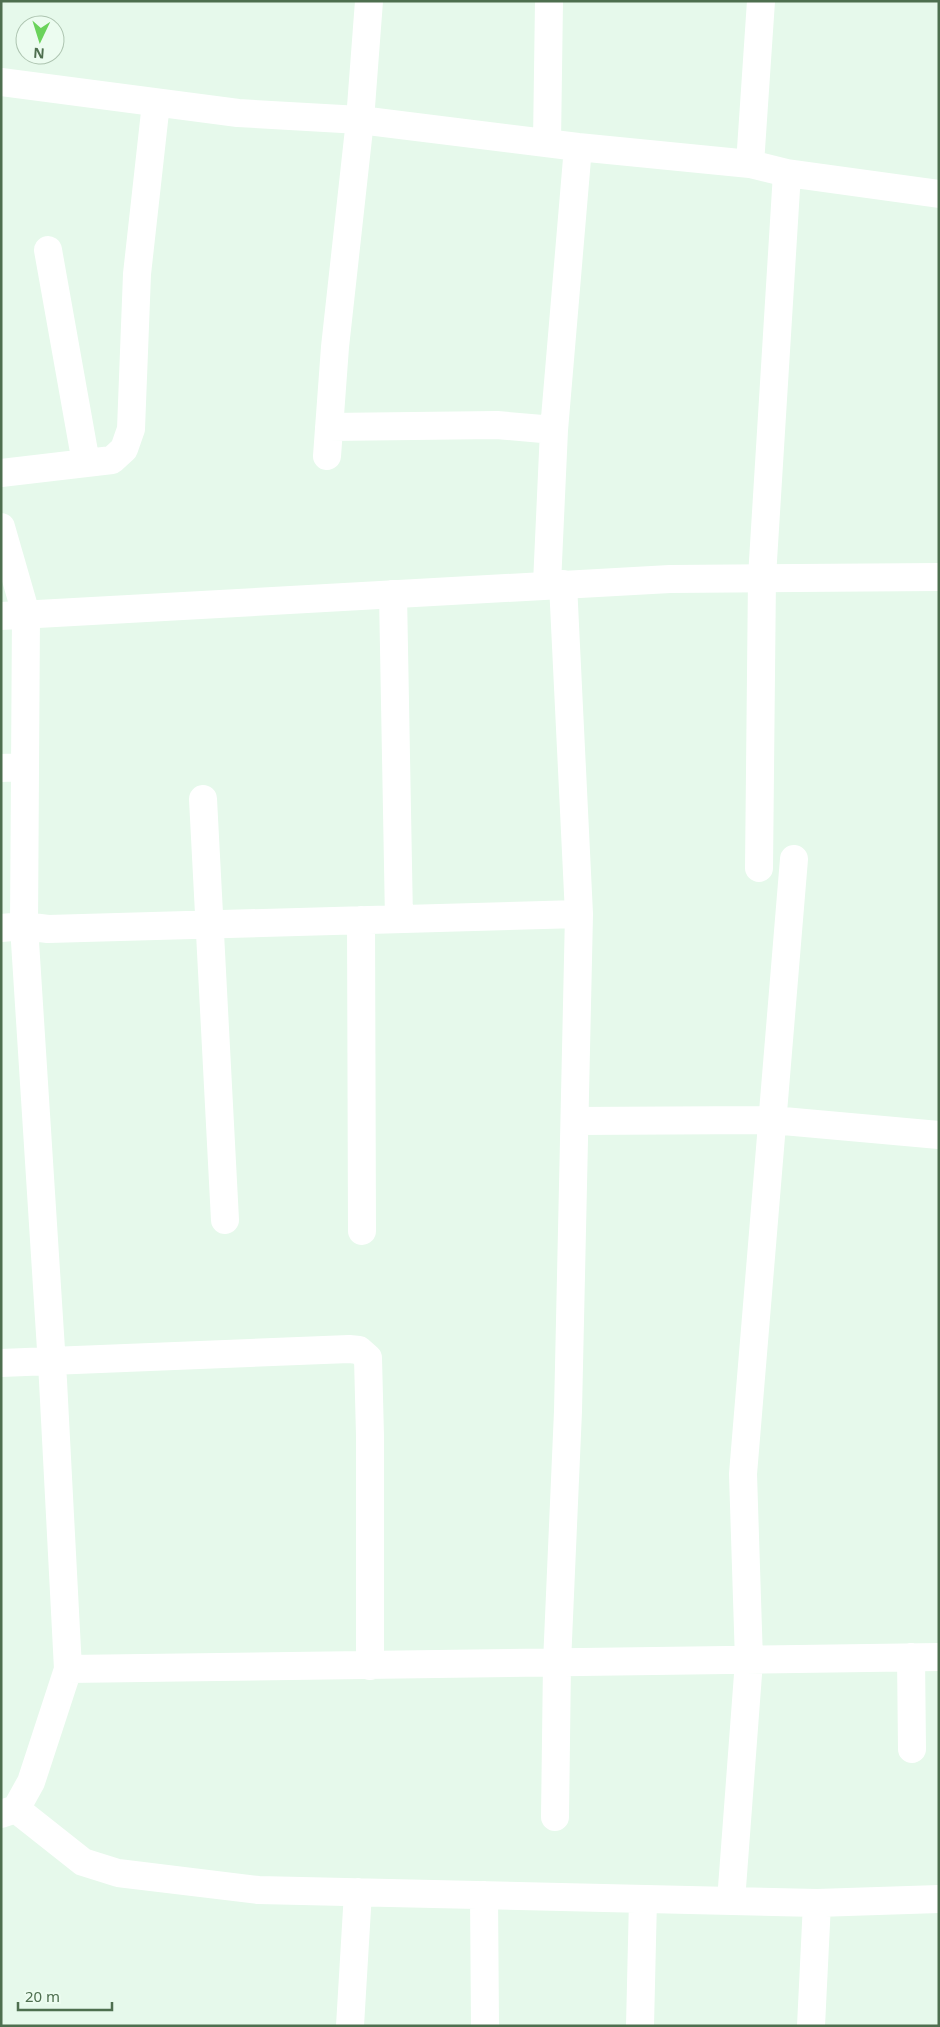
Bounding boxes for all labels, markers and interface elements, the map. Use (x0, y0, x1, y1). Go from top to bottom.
north arrow (15, 15, 65, 65)
text: N (33, 44, 45, 63)
scale bar (18, 1980, 111, 2012)
text: 20 m (25, 1986, 60, 2006)

